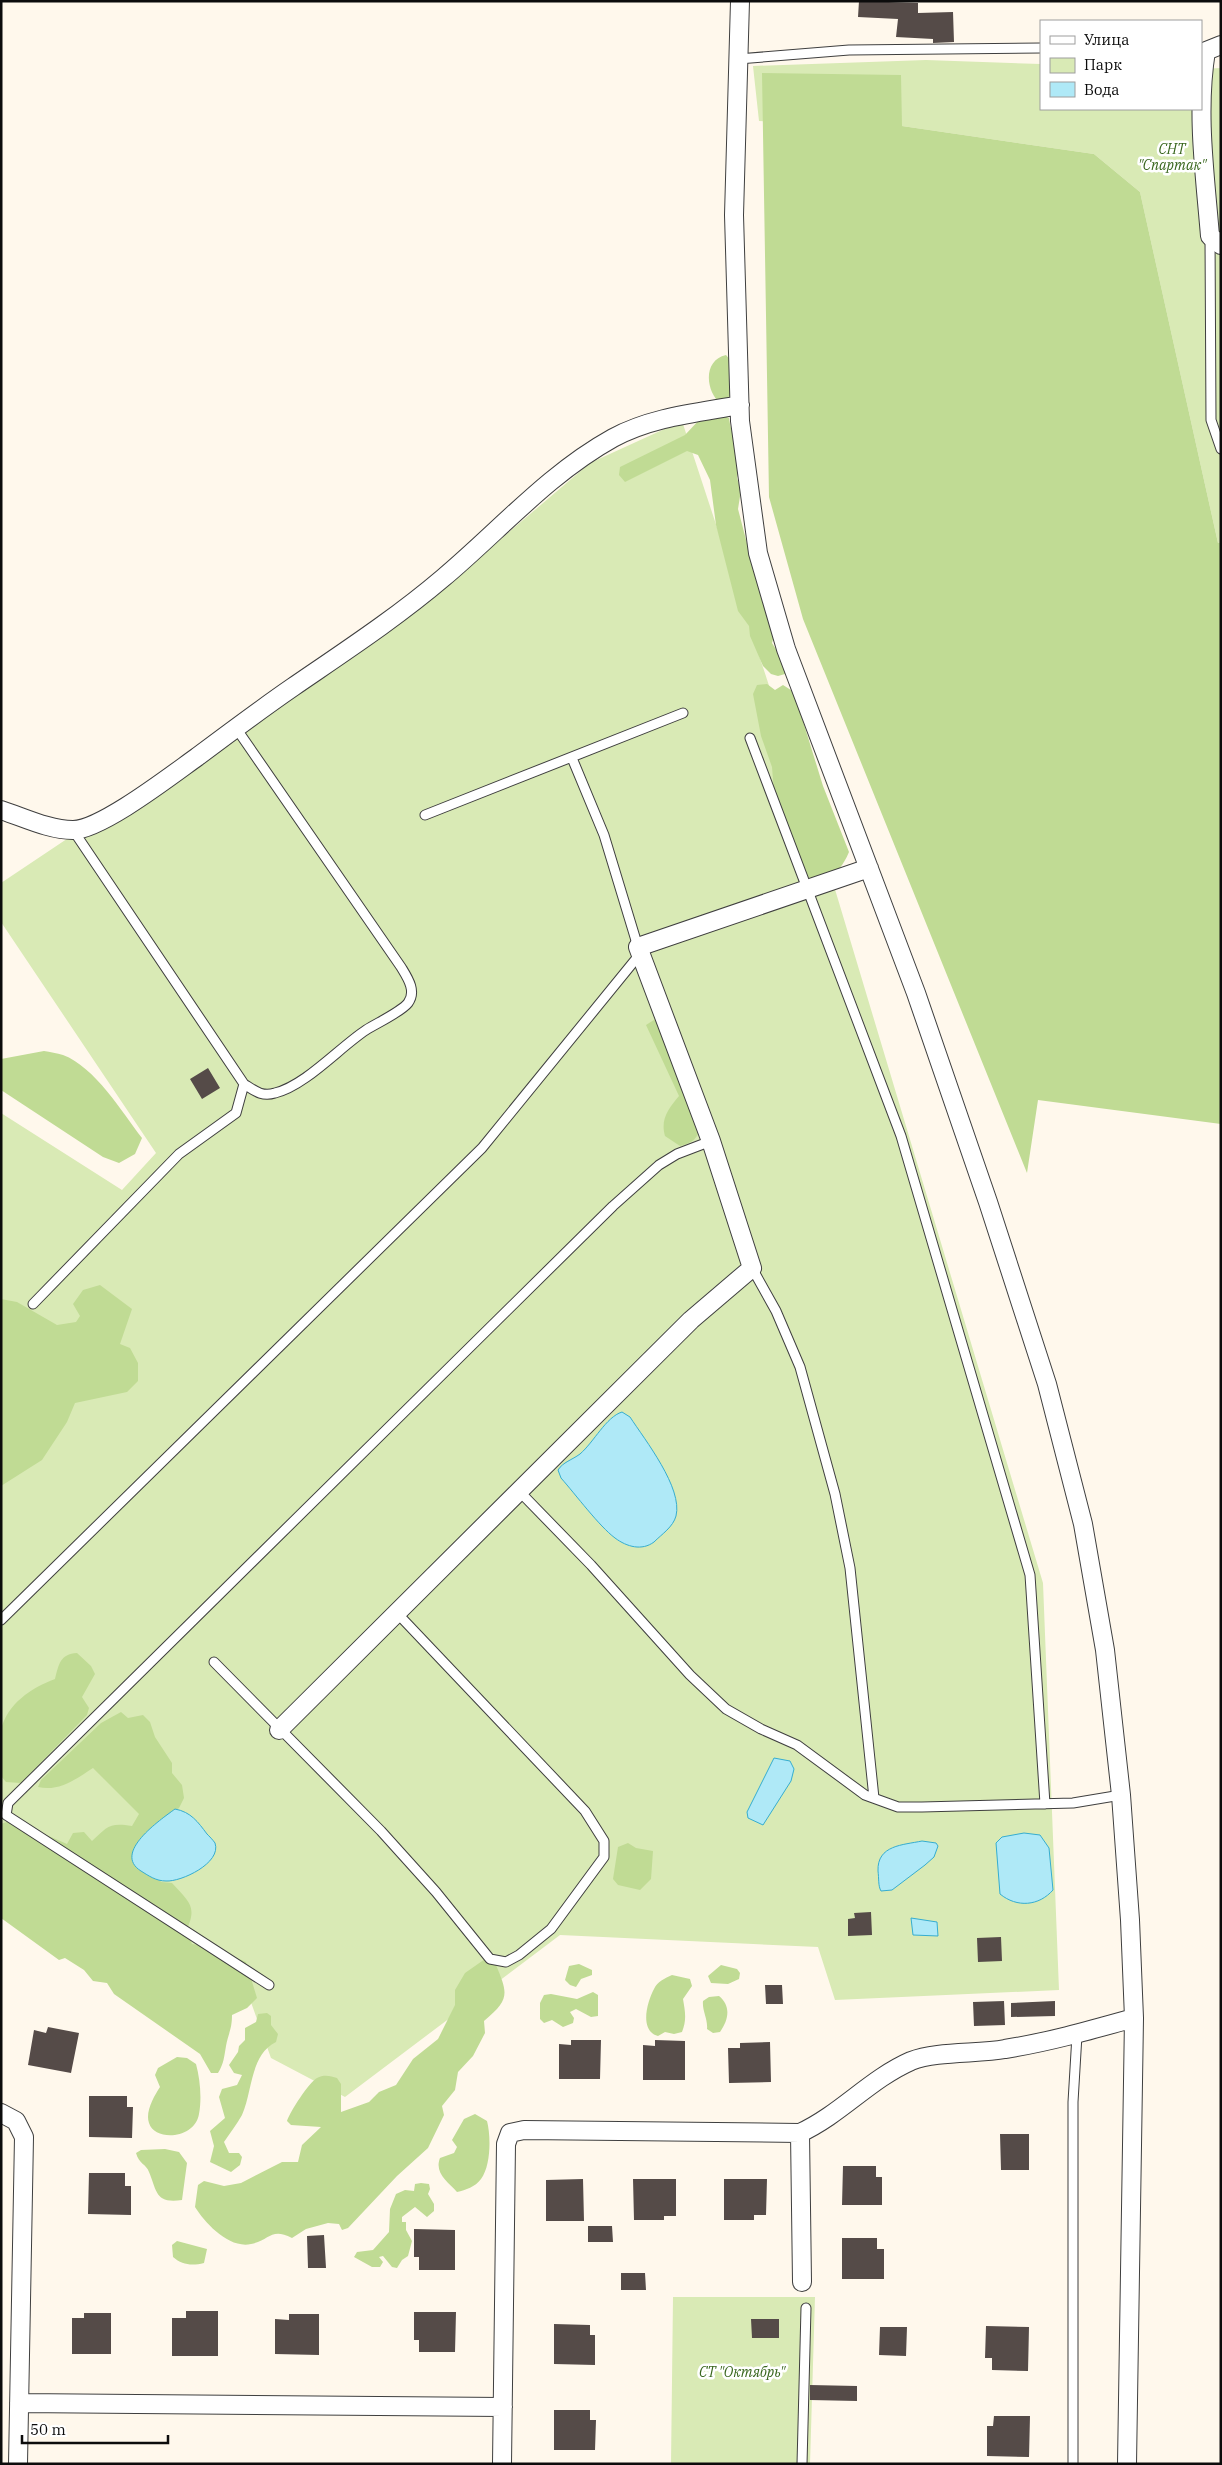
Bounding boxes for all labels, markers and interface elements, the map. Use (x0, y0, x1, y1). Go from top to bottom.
legend (1040, 20, 1202, 110)
text: Улица (1084, 30, 1129, 49)
text: Парк (1084, 55, 1122, 74)
text: Вода (1084, 80, 1120, 99)
park label: СНТ "Спартак" (1138, 140, 1208, 174)
park label: СТ "Октябрь" (699, 2363, 787, 2381)
scale bar (22, 2412, 169, 2444)
text: 50 m (30, 2420, 66, 2439)

